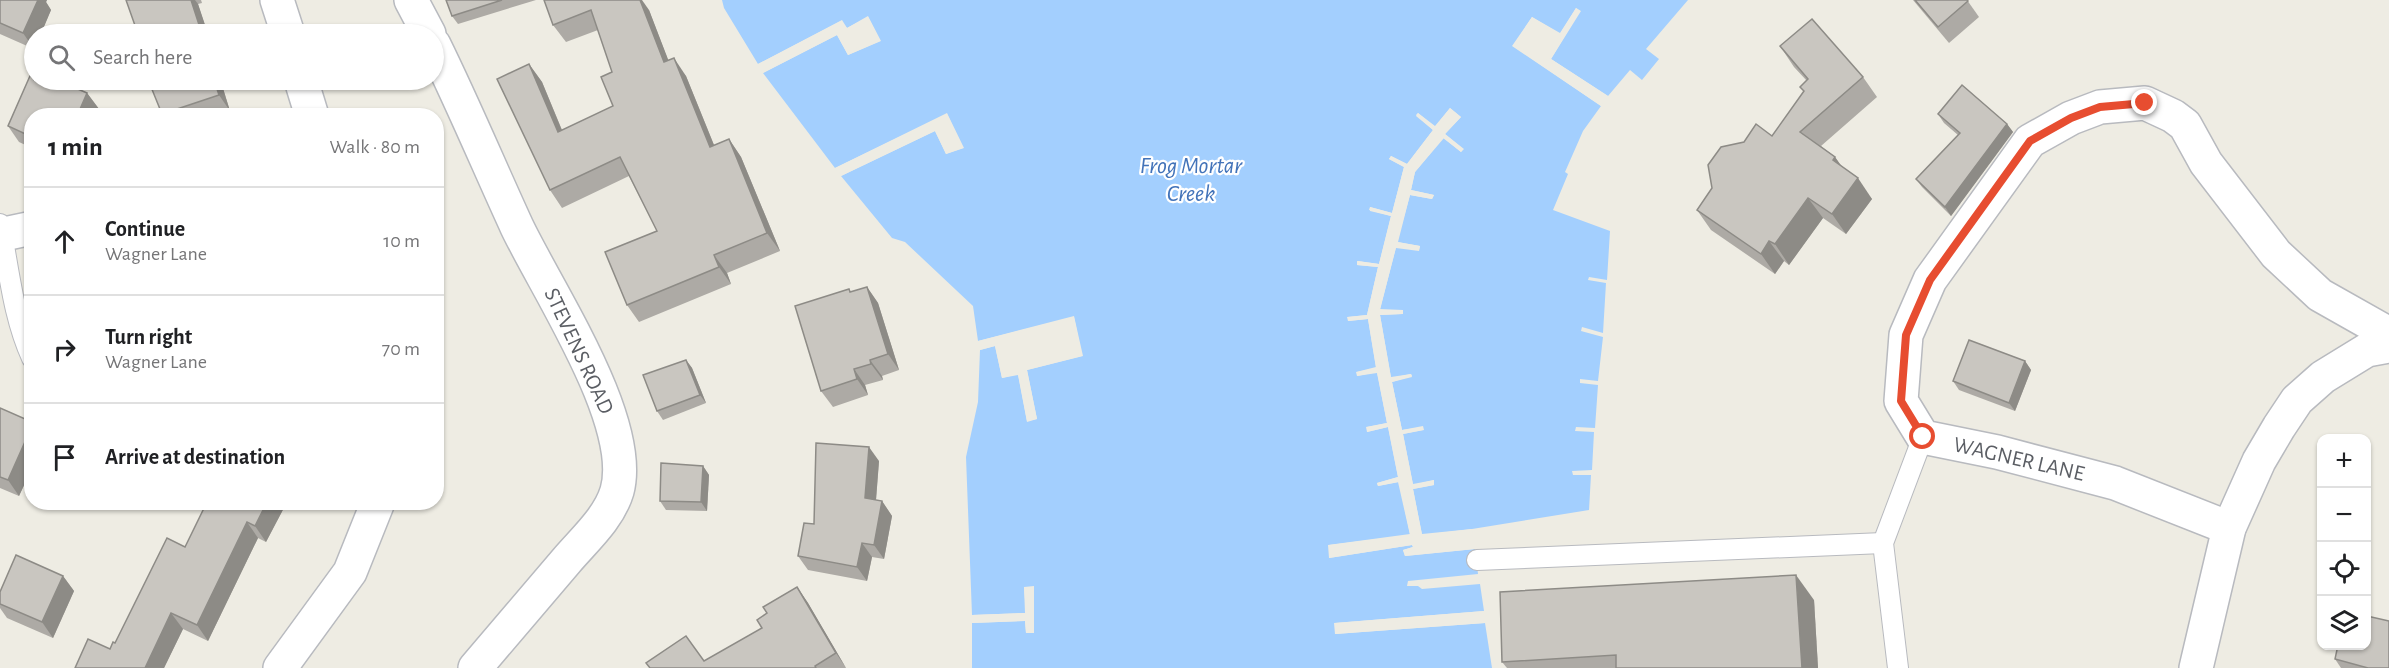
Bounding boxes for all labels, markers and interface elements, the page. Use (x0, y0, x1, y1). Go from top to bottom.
search box (24, 24, 444, 90)
icon: search (45, 41, 78, 74)
text: Search here (93, 46, 192, 68)
route end (2131, 89, 2157, 115)
text: 1 min (48, 134, 103, 160)
text: Walk · 80 m (329, 137, 420, 157)
water label: Frog Mortar Creek (1140, 154, 1243, 206)
text: Continue (105, 218, 185, 240)
icon: ahead (48, 225, 81, 258)
text: 10 m (383, 231, 420, 251)
text: Wagner Lane (105, 244, 207, 264)
street label: STEVENS ROAD (540, 285, 618, 417)
text: Turn right (105, 326, 192, 348)
icon: right (48, 333, 81, 366)
text: 70 m (382, 339, 420, 359)
text: Wagner Lane (105, 352, 207, 372)
route start (1909, 423, 1935, 449)
street label: WAGNER LANE (1951, 433, 2087, 485)
map controls (2317, 434, 2371, 650)
button: + (2317, 434, 2371, 488)
icon: arrive (48, 441, 81, 474)
text: Arrive at destination (105, 446, 285, 468)
button: − (2317, 488, 2371, 542)
button: locate (2317, 542, 2371, 596)
button: layers (2317, 596, 2371, 650)

